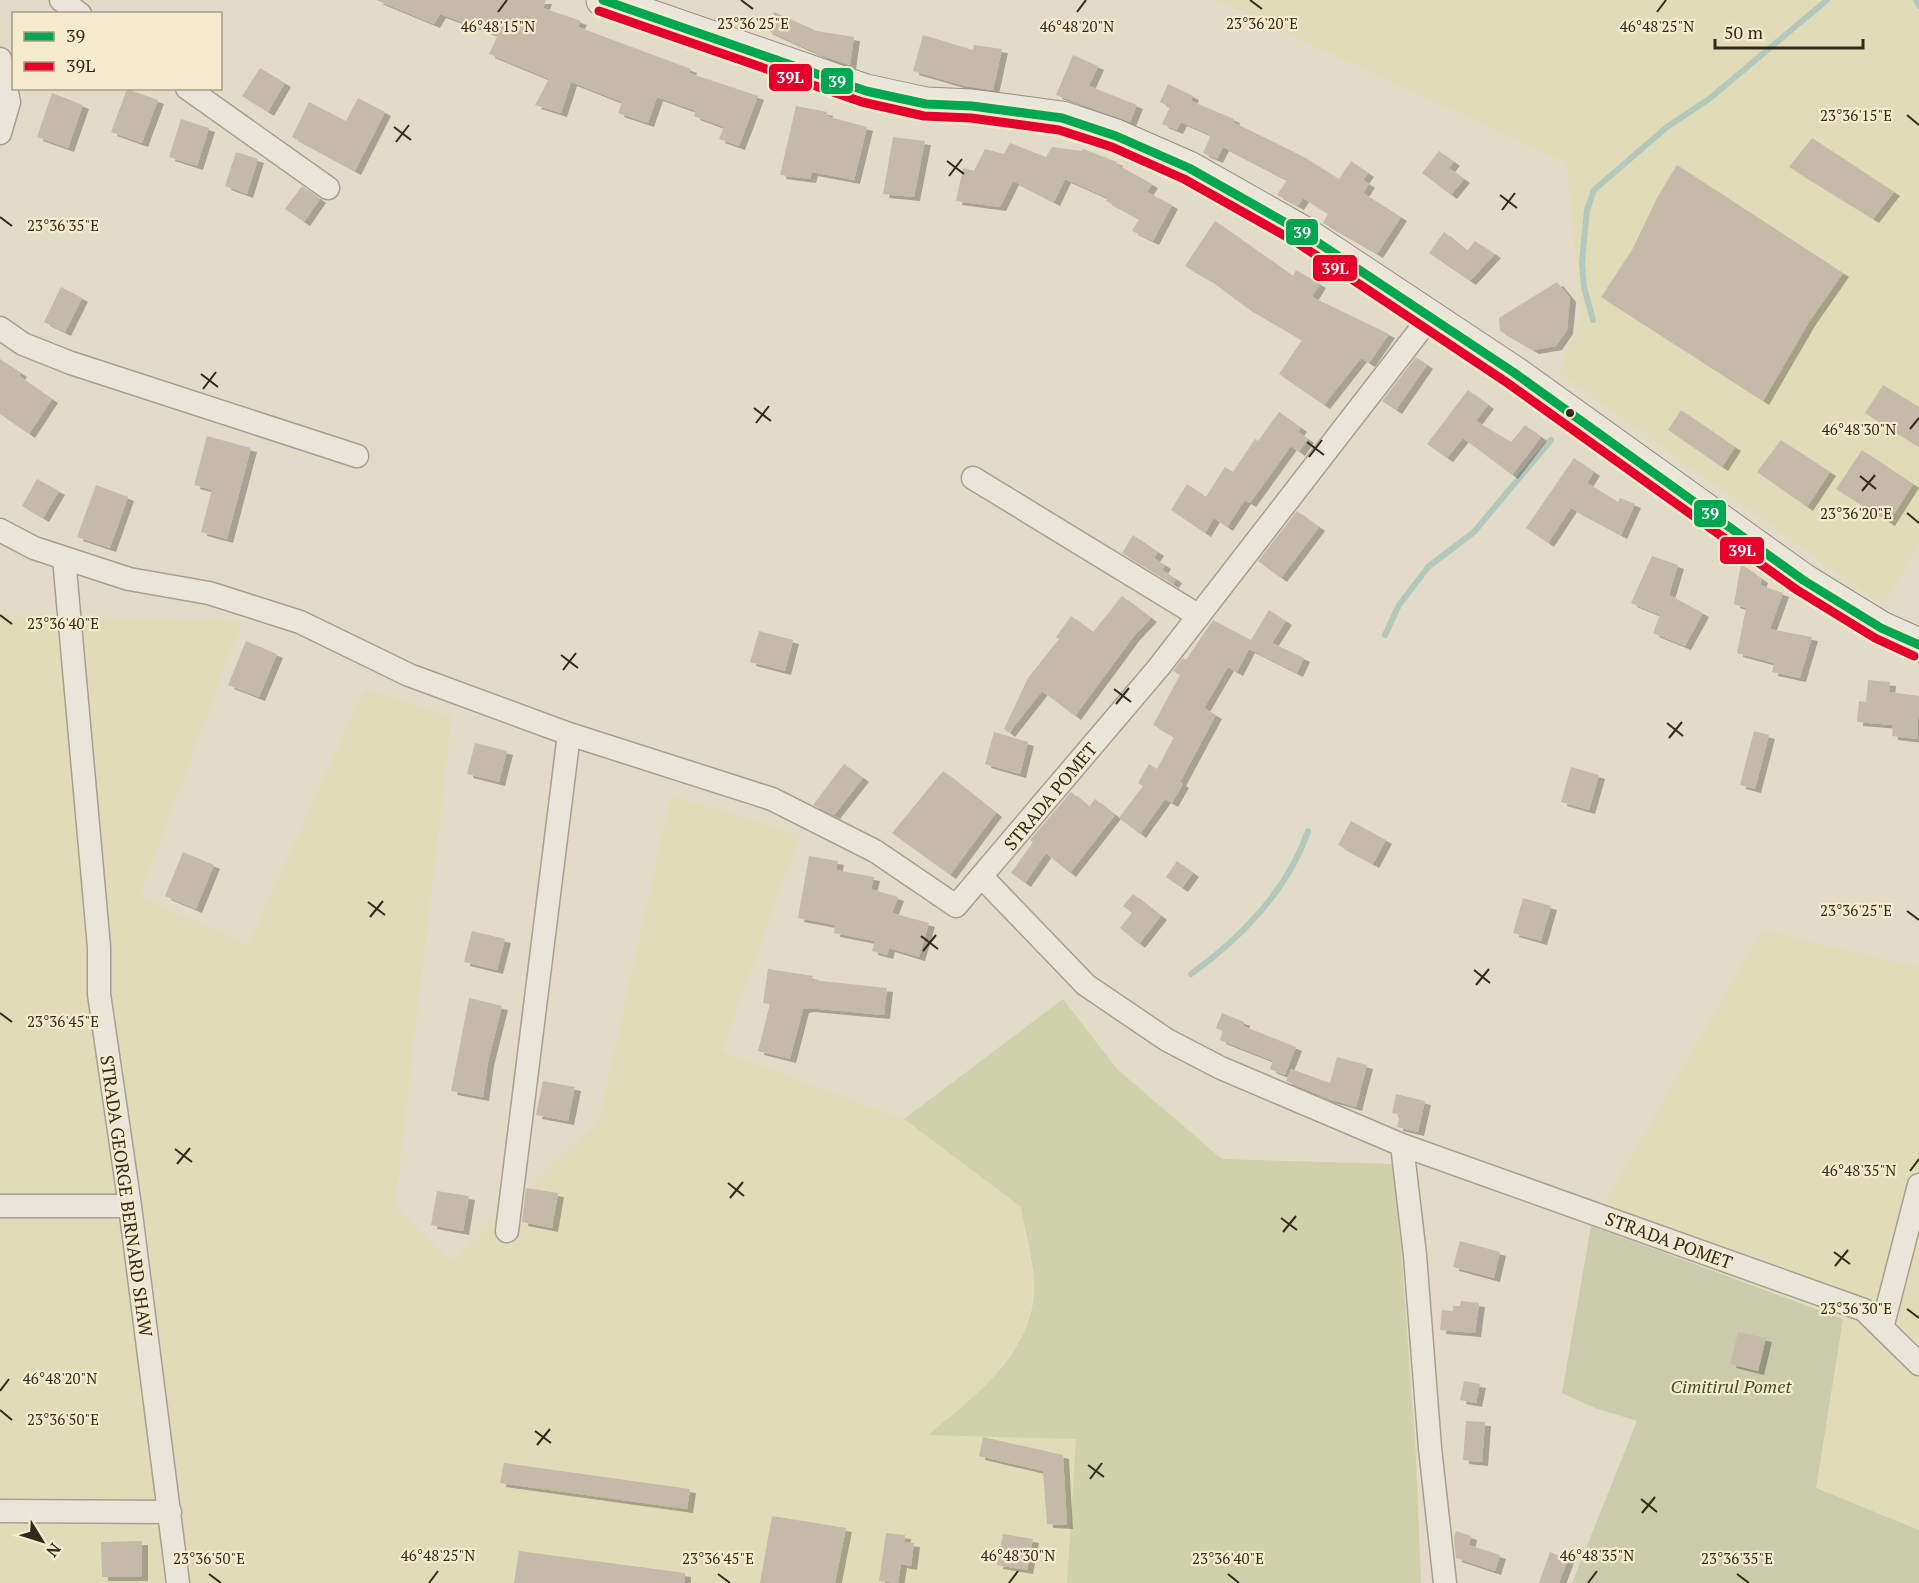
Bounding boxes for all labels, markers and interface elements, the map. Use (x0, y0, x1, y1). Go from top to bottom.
legend (12, 12, 222, 90)
scale bar (1715, 12, 1864, 50)
text: 23°36'25"E (717, 13, 789, 33)
text: 23°36'20"E (1226, 13, 1298, 33)
text: 46°48'15"N (461, 16, 535, 36)
text: 46°48'20"N (1040, 16, 1114, 36)
text: 46°48'25"N (1620, 16, 1694, 36)
text: 50 m (1724, 20, 1764, 44)
text: 39 (66, 23, 85, 47)
text: 39L (66, 53, 95, 77)
line badge: 39L (768, 63, 813, 92)
text: 39L (776, 66, 804, 88)
line badge: 39 (820, 67, 854, 95)
text: 39 (828, 70, 846, 92)
text: 23°36'15"E (1820, 105, 1892, 125)
text: 23°36'35"E (27, 215, 99, 235)
line badge: 39 (1285, 218, 1319, 246)
text: 39 (1293, 221, 1311, 243)
line badge: 39L (1312, 254, 1358, 282)
text: 39L (1321, 257, 1349, 279)
unlabelled marker (1564, 407, 1576, 419)
text: 46°48'30"N (1822, 419, 1896, 439)
line badge: 39 (1693, 499, 1727, 528)
text: 39 (1701, 502, 1719, 524)
text: 23°36'20"E (1820, 503, 1892, 523)
line badge: 39L (1719, 536, 1765, 565)
text: 39L (1728, 539, 1756, 561)
text: 23°36'40"E (27, 613, 99, 633)
street label: STRADA POMET (998, 737, 1102, 855)
text: 23°36'25"E (1820, 900, 1892, 920)
text: 23°36'45"E (27, 1011, 99, 1031)
street label: STRADA GEORGE BERNARD SHAW (95, 1054, 159, 1339)
text: 46°48'35"N (1822, 1160, 1896, 1180)
street label: STRADA POMET (1602, 1206, 1736, 1274)
text: 23°36'30"E (1820, 1298, 1892, 1318)
text: 46°48'20"N (23, 1368, 97, 1388)
park label: Cimitirul Pomet (1670, 1374, 1792, 1398)
text: 23°36'50"E (27, 1409, 99, 1429)
north arrow (12, 1511, 72, 1571)
text: N (41, 1539, 66, 1562)
text: 46°48'25"N (401, 1545, 475, 1565)
text: 46°48'30"N (981, 1545, 1055, 1565)
text: 46°48'35"N (1560, 1545, 1634, 1565)
text: 23°36'50"E (173, 1548, 245, 1568)
text: 23°36'45"E (682, 1548, 754, 1568)
text: 23°36'40"E (1192, 1548, 1264, 1568)
text: 23°36'35"E (1701, 1548, 1773, 1568)

